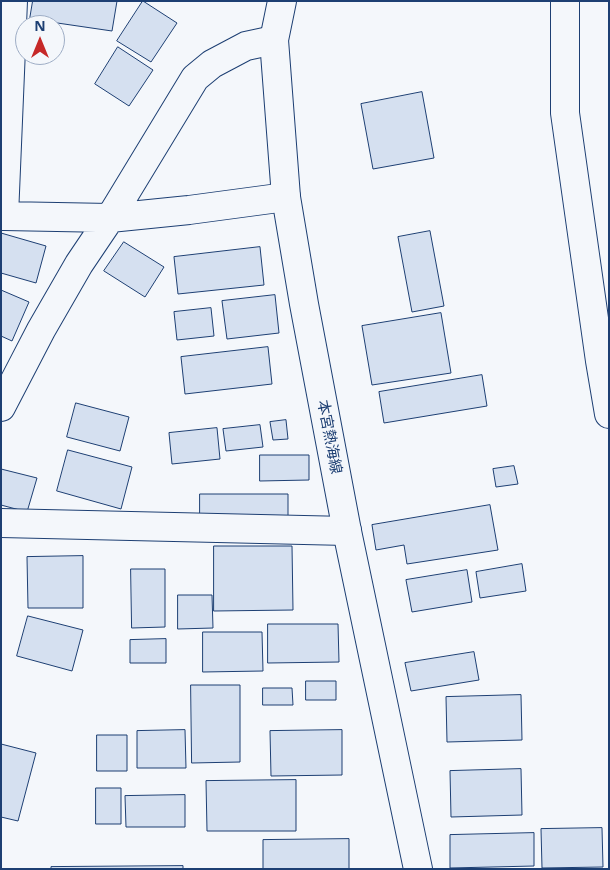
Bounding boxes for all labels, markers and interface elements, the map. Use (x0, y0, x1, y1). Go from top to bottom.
north arrow (15, 15, 65, 65)
text: N (34, 16, 46, 35)
street label: 本宮熱海線 (313, 398, 345, 476)

